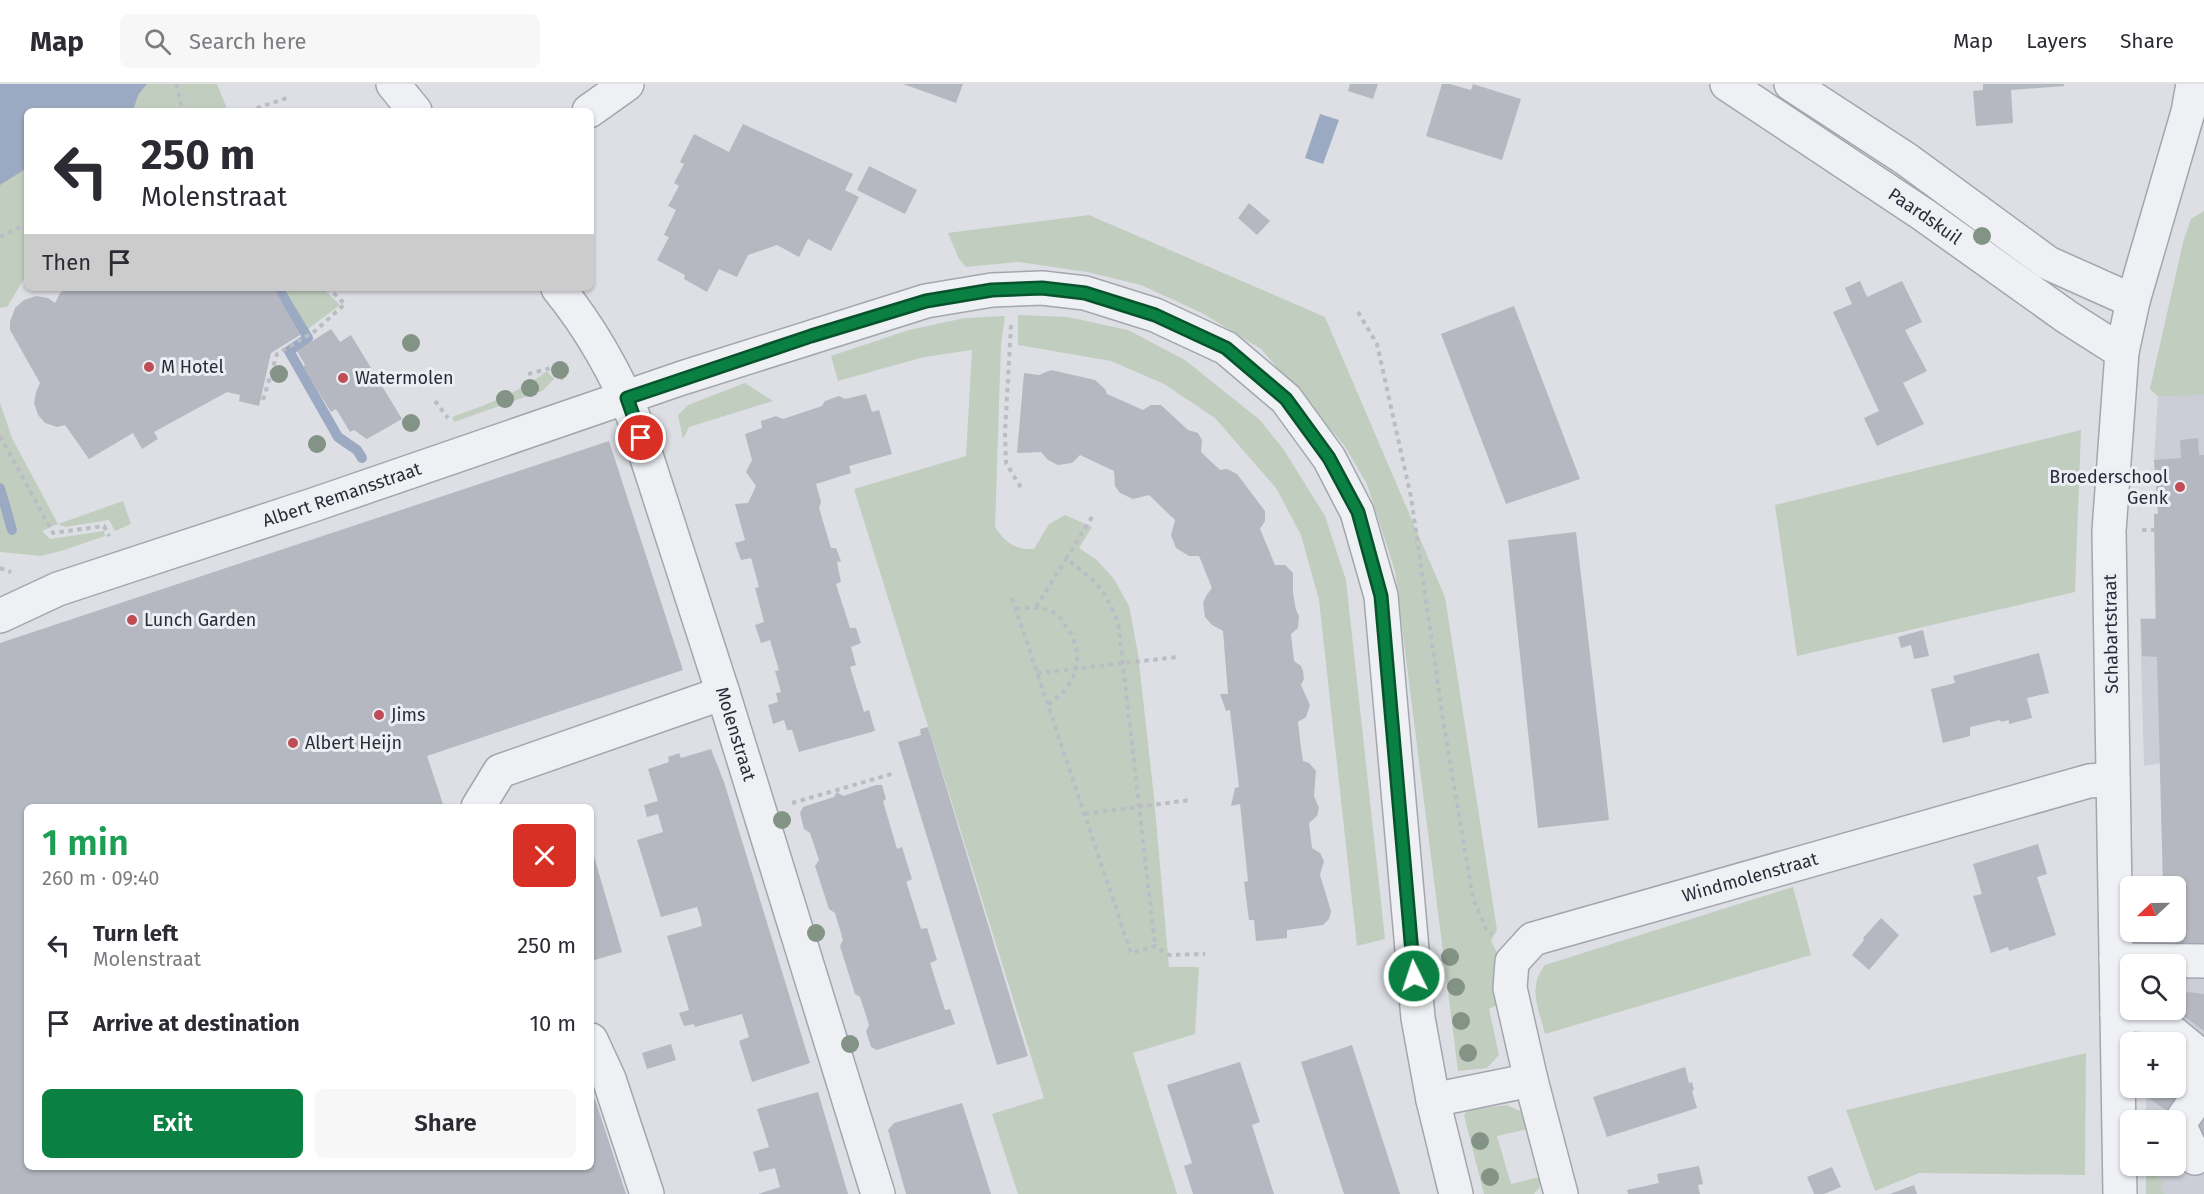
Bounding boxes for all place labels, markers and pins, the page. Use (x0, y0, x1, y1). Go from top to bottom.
place label: M Hotel (161, 356, 224, 378)
marker: M Hotel (142, 360, 156, 374)
place label: Watermolen (355, 367, 454, 389)
marker: Watermolen (336, 371, 350, 385)
pin (615, 412, 666, 463)
place label: Broederschool Genk (2049, 466, 2169, 509)
marker: Broederschool Genk (2173, 480, 2187, 494)
place label: Lunch Garden (144, 609, 256, 631)
marker: Lunch Garden (125, 613, 139, 627)
place label: Jims (391, 704, 425, 726)
marker: Jims (372, 708, 386, 722)
place label: Albert Heijn (305, 732, 402, 754)
marker: Albert Heijn (286, 736, 300, 750)

